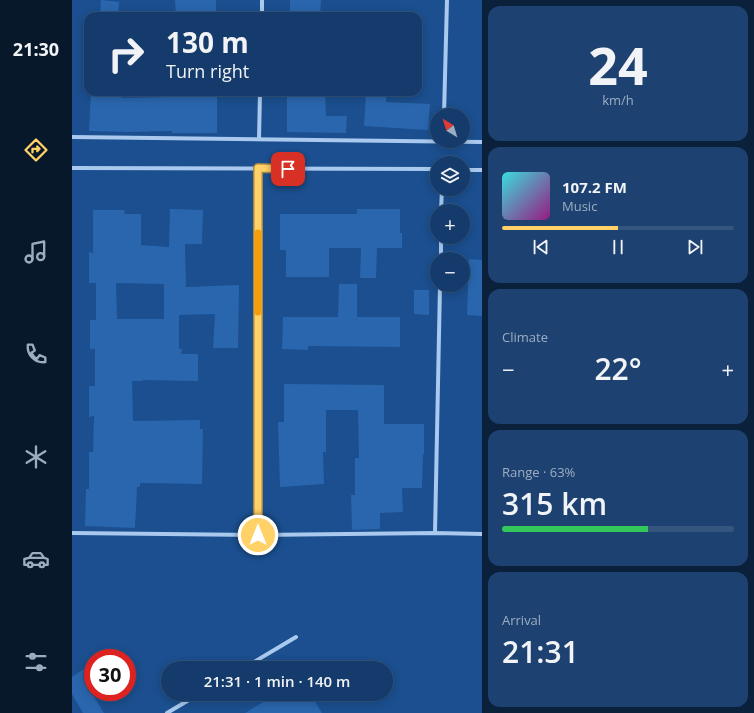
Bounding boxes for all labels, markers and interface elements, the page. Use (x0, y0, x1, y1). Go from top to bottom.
text: 130 m (166, 23, 249, 61)
icon: right (100, 28, 152, 80)
text: 24 (588, 29, 648, 100)
text: 21:30 (13, 37, 59, 61)
text: Turn right (166, 59, 249, 83)
text: km/h (602, 91, 634, 109)
north arrow (430, 108, 470, 148)
map controls (430, 108, 470, 292)
icon: directions (22, 136, 50, 164)
pin (271, 152, 305, 186)
button: layers (430, 156, 470, 196)
icon: arrive (277, 158, 299, 180)
text: 107.2 FM (562, 177, 627, 197)
text: Music (562, 197, 597, 215)
button: + (430, 204, 470, 244)
icon: previous (530, 236, 552, 258)
icon: pause (607, 236, 629, 258)
icon: next (684, 236, 706, 258)
icon: music (22, 238, 50, 266)
button: − (430, 252, 470, 292)
text: Climate (502, 328, 548, 346)
icon: phone (22, 340, 50, 368)
text: 22° (594, 348, 642, 389)
text: − (502, 354, 515, 384)
text: + (721, 354, 734, 384)
icon: climate (22, 443, 50, 471)
text: Range · 63% (502, 463, 575, 481)
text: 315 km (502, 483, 607, 524)
position arrow (237, 514, 279, 556)
icon: car (22, 545, 50, 573)
text: Arrival (502, 611, 541, 629)
text: 21:31 (502, 631, 579, 672)
icon: filters (22, 648, 50, 676)
speed limit sign: 30 (84, 649, 136, 701)
text: 21:31 · 1 min · 140 m (204, 671, 350, 691)

